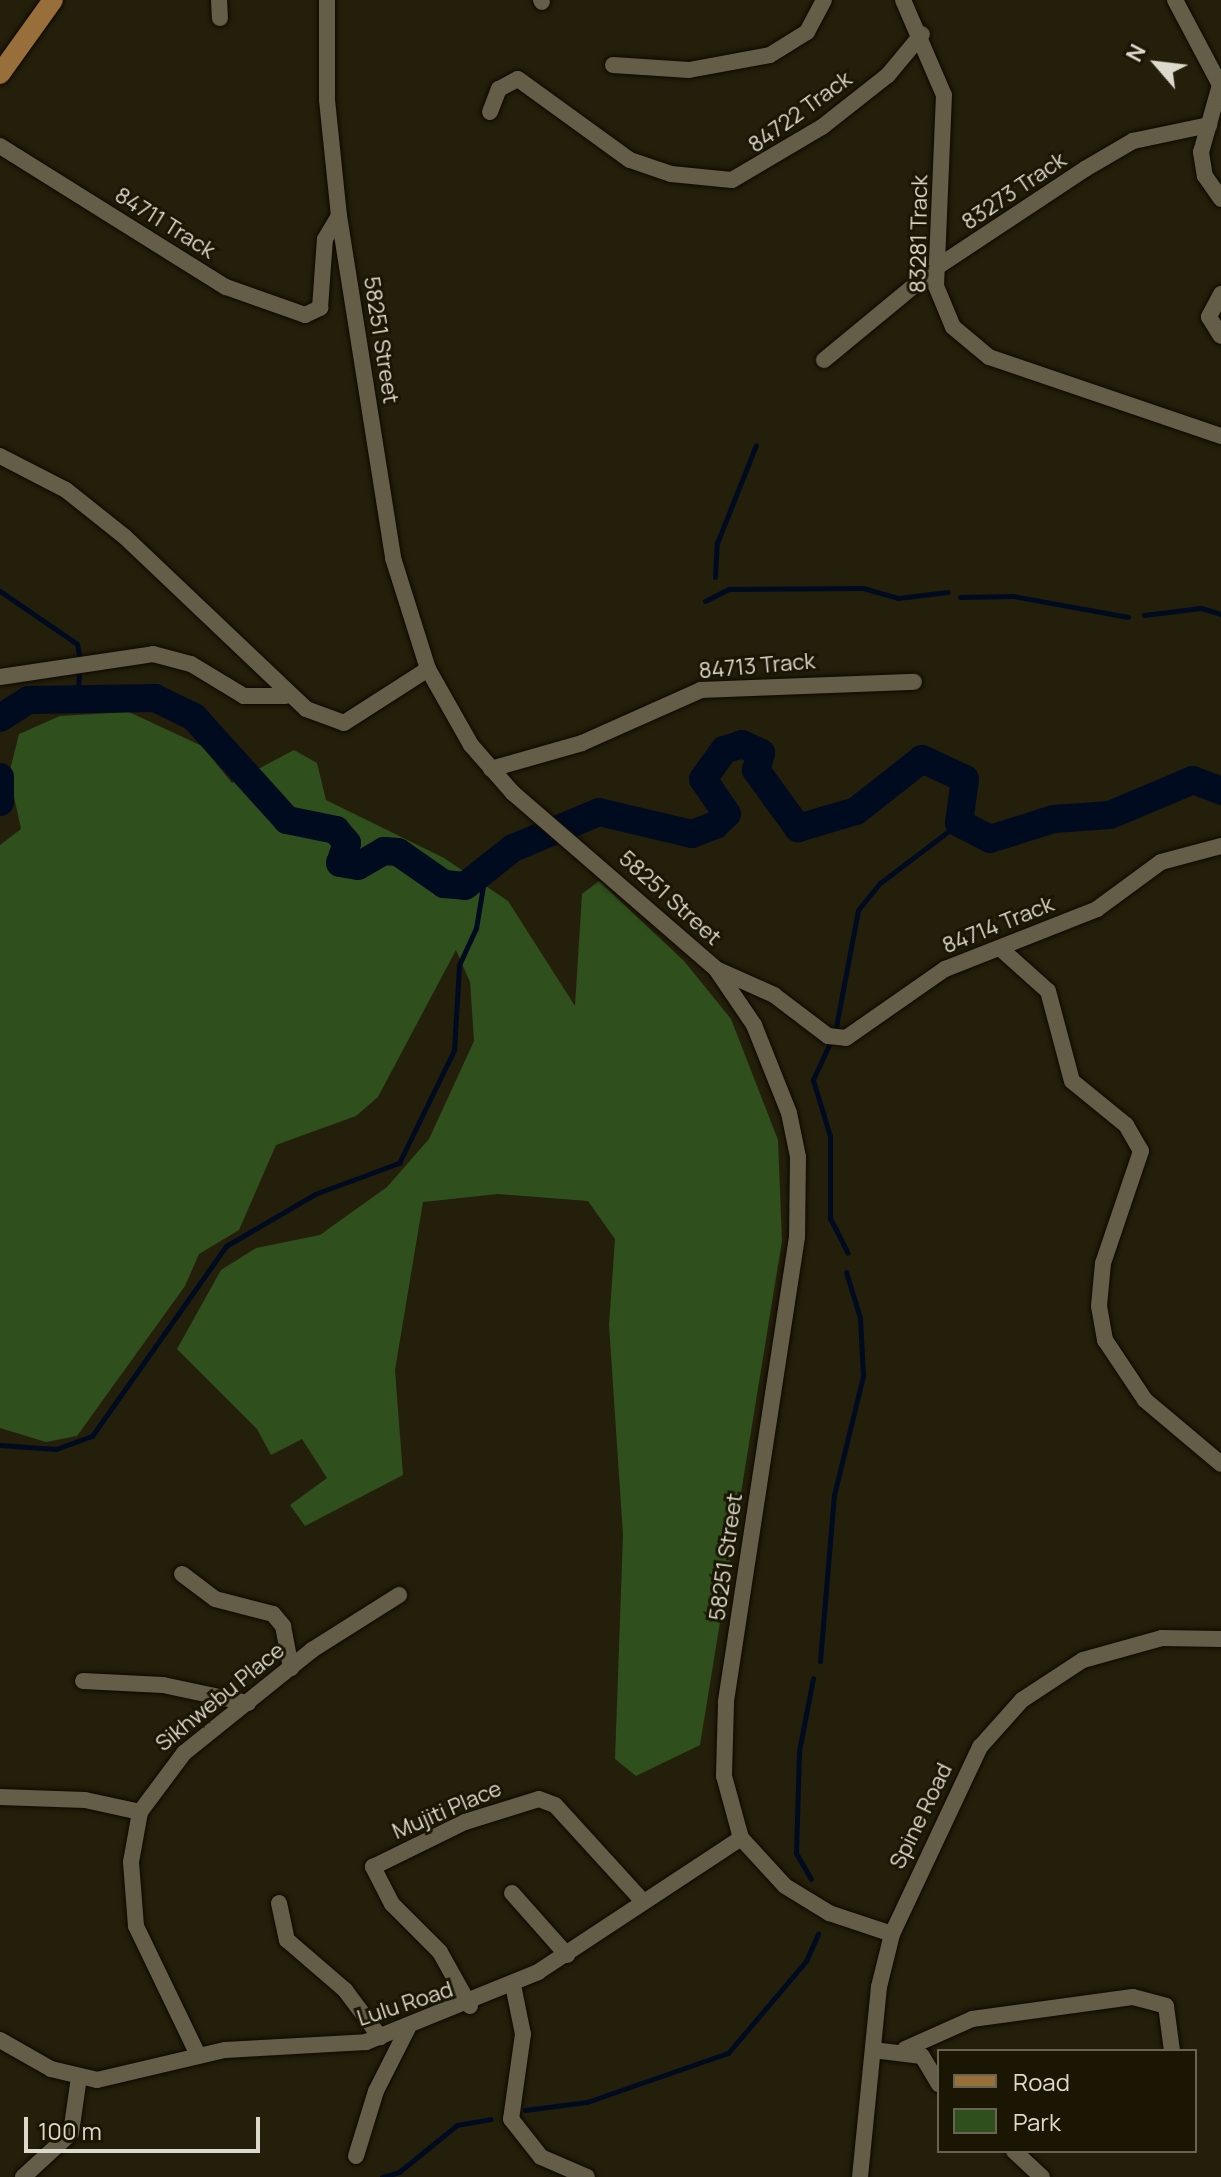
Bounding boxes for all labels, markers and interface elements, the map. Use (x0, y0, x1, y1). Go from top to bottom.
north arrow (1117, 24, 1197, 104)
text: N (1119, 39, 1153, 67)
street label: 84722 Track (743, 66, 857, 158)
street label: 83273 Track (957, 147, 1071, 235)
street label: 83281 Track (905, 175, 933, 293)
street label: 84711 Track (110, 182, 220, 264)
street label: 58251 Street (358, 275, 404, 405)
street label: 84713 Track (698, 648, 816, 684)
street label: 58251 Street (613, 845, 727, 951)
street label: 84714 Track (939, 891, 1057, 959)
street label: 58251 Street (704, 1492, 748, 1622)
street label: Sikhwebu Place (150, 1637, 290, 1757)
street label: Spine Road (884, 1759, 958, 1873)
street label: Mujiti Place (388, 1775, 506, 1845)
street label: Lulu Road (354, 1976, 456, 2032)
legend (937, 2049, 1197, 2153)
text: Road (1013, 2065, 1070, 2098)
scale bar (28, 2101, 264, 2151)
text: Park (1013, 2105, 1061, 2138)
text: 100 m (38, 2114, 102, 2147)

